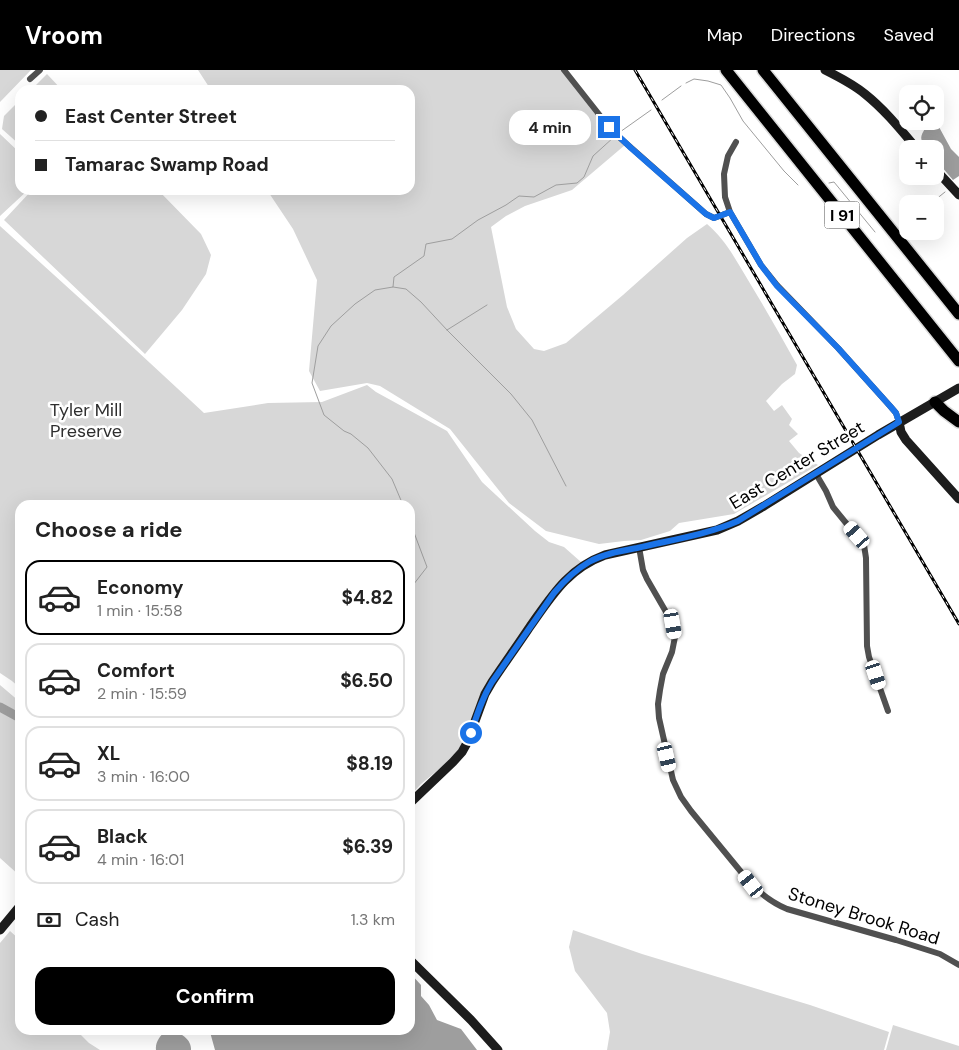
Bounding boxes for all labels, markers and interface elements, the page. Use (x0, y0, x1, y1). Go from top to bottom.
text: Vroom (25, 20, 103, 51)
text: Map (707, 23, 743, 47)
text: Directions (771, 23, 856, 47)
text: Saved (884, 23, 934, 47)
map controls (899, 85, 944, 240)
button: locate (899, 85, 944, 130)
text: East Center Street (65, 104, 237, 129)
callout: 4 min (509, 110, 592, 144)
route end (598, 116, 620, 138)
text: 4 min (528, 117, 572, 138)
button: + (899, 140, 944, 185)
text: Tamarac Swamp Road (65, 152, 269, 177)
button: − (899, 195, 944, 240)
road number: I 91 (824, 202, 860, 228)
park label: Tyler Mill Preserve (50, 398, 122, 443)
street label: East Center Street (725, 415, 869, 515)
text: Choose a ride (35, 515, 183, 544)
car (841, 519, 872, 551)
icon: car (37, 575, 82, 620)
text: Economy (97, 575, 184, 600)
text: $4.82 (342, 585, 393, 610)
text: 1 min · 15:58 (97, 600, 183, 621)
car (663, 608, 682, 640)
icon: car (37, 658, 82, 703)
text: Comfort (97, 658, 175, 683)
car (864, 658, 887, 692)
text: $6.50 (340, 668, 393, 693)
text: 2 min · 15:59 (97, 683, 187, 704)
route start (460, 722, 482, 744)
icon: car (37, 741, 82, 786)
text: XL (97, 741, 120, 766)
car (656, 741, 677, 773)
text: $8.19 (346, 751, 393, 776)
text: 3 min · 16:00 (97, 766, 190, 787)
icon: car (37, 824, 82, 869)
text: Black (97, 824, 148, 849)
text: $6.39 (342, 834, 393, 859)
text: 4 min · 16:01 (97, 849, 184, 870)
car (735, 868, 766, 900)
street label: Stoney Brook Road (785, 882, 943, 950)
icon: cash (35, 906, 63, 934)
text: Cash (75, 907, 119, 932)
text: 1.3 km (351, 909, 395, 930)
button: Confirm (35, 967, 395, 1025)

